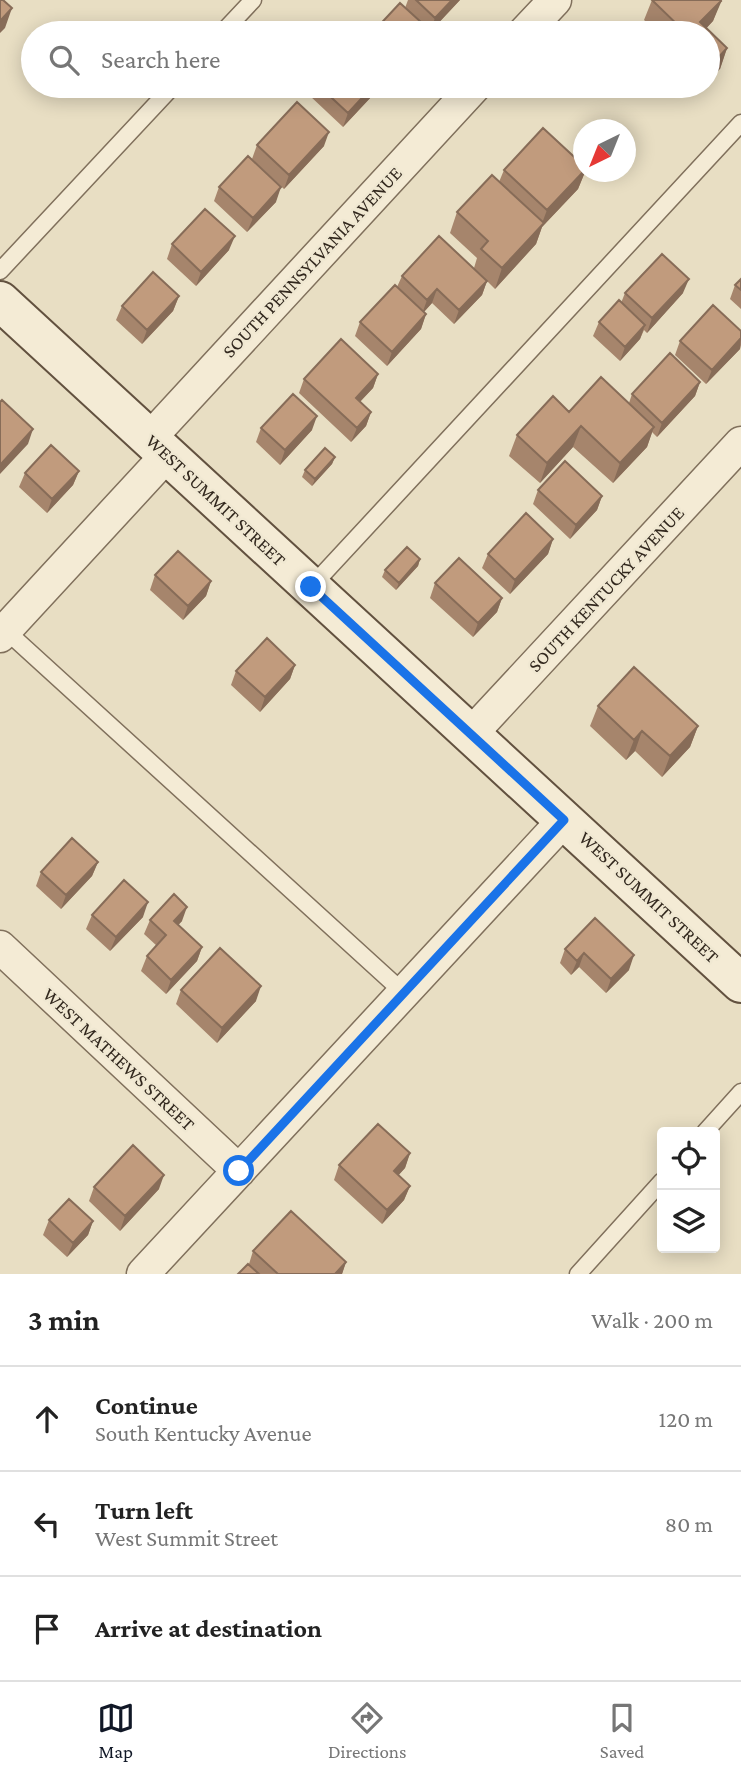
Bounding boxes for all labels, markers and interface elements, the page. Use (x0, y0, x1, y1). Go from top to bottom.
search box (21, 21, 720, 98)
icon: search (45, 41, 83, 79)
text: Search here (101, 45, 220, 74)
north arrow (573, 119, 636, 182)
street label: SOUTH PENNSYLVANIA AVENUE (218, 162, 406, 362)
street label: WEST SUMMIT STREET (142, 430, 291, 571)
street label: SOUTH KENTUCKY AVENUE (524, 502, 688, 676)
route end (295, 571, 326, 602)
street label: WEST SUMMIT STREET (575, 827, 724, 968)
street label: WEST MATHEWS STREET (39, 983, 200, 1135)
map controls (657, 1127, 720, 1253)
button: locate (657, 1127, 720, 1190)
route start (223, 1155, 254, 1186)
button: layers (657, 1190, 720, 1253)
text: 3 min (28, 1303, 100, 1336)
text: Walk · 200 m (591, 1307, 713, 1333)
text: Continue (95, 1391, 198, 1420)
icon: ahead (28, 1400, 66, 1438)
text: 120 m (659, 1406, 713, 1432)
text: South Kentucky Avenue (95, 1420, 312, 1446)
text: Turn left (95, 1496, 193, 1525)
icon: left (28, 1505, 66, 1543)
text: 80 m (665, 1511, 713, 1537)
text: West Summit Street (95, 1525, 278, 1551)
icon: arrive (28, 1610, 66, 1648)
text: Arrive at destination (95, 1614, 322, 1643)
tab: Map (97, 1699, 135, 1762)
tab: Directions (328, 1699, 407, 1762)
tab: Saved (600, 1699, 644, 1762)

